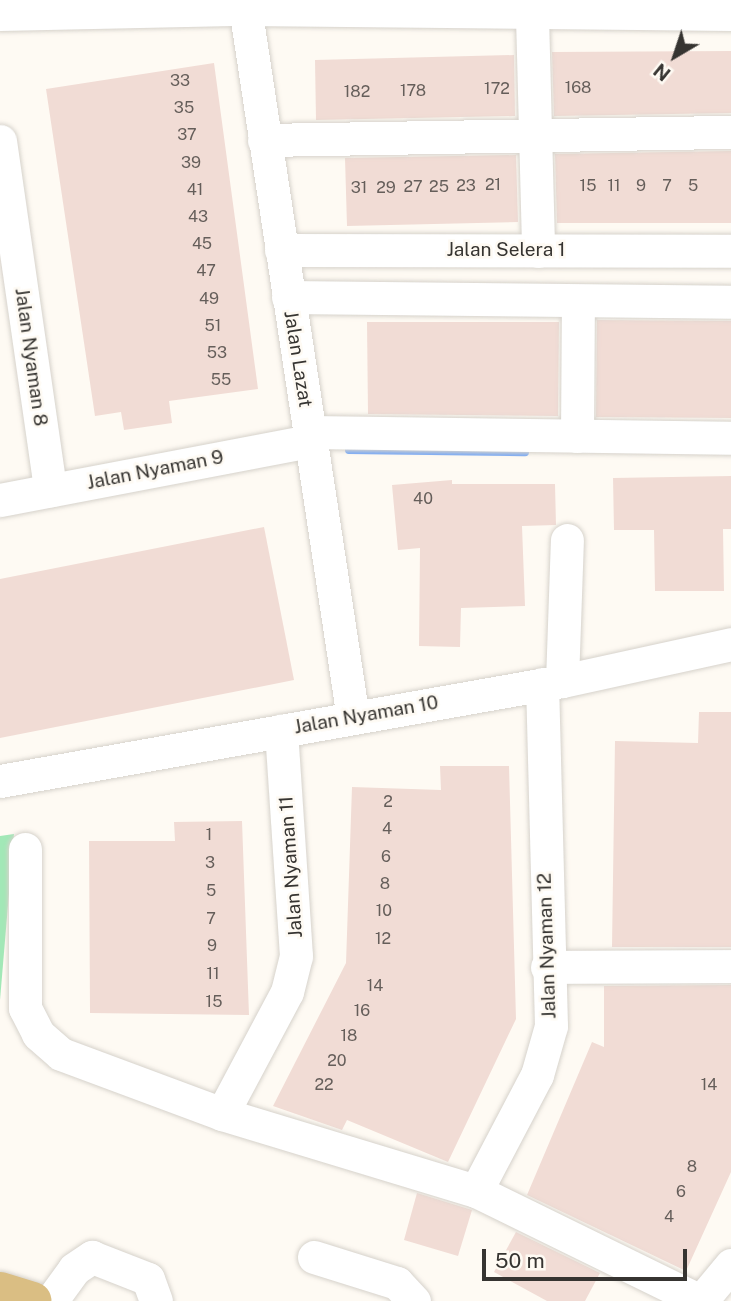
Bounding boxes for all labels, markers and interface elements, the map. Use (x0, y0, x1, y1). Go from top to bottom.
north arrow (640, 21, 710, 91)
text: N (649, 59, 674, 86)
house number: 33 (170, 71, 190, 91)
house number: 168 (565, 78, 591, 98)
house number: 172 (484, 79, 510, 99)
house number: 178 (400, 81, 426, 101)
house number: 182 (344, 82, 370, 102)
house number: 35 (174, 98, 194, 118)
house number: 37 (177, 125, 197, 145)
house number: 39 (181, 153, 201, 173)
house number: 21 (485, 175, 501, 195)
house number: 23 (456, 176, 476, 196)
house number: 15 (580, 176, 596, 196)
house number: 11 (607, 176, 621, 196)
house number: 9 (636, 176, 646, 196)
house number: 7 (662, 176, 672, 196)
house number: 5 (688, 176, 698, 196)
house number: 27 (403, 177, 423, 197)
house number: 25 (429, 177, 449, 197)
house number: 31 (351, 178, 367, 198)
house number: 29 (376, 178, 396, 198)
house number: 41 (187, 180, 203, 200)
house number: 43 (188, 207, 208, 227)
house number: 45 (192, 234, 212, 254)
street label: Jalan Selera 1 (446, 239, 566, 261)
house number: 47 (196, 261, 216, 281)
street label: Jalan Nyaman 8 (10, 286, 52, 428)
house number: 49 (199, 289, 219, 309)
street label: Jalan Lazat (279, 309, 317, 409)
house number: 51 (205, 316, 221, 336)
house number: 53 (207, 343, 227, 363)
house number: 55 (211, 370, 231, 390)
street label: Jalan Nyaman 9 (85, 446, 225, 494)
house number: 40 (413, 489, 433, 509)
street label: Jalan Nyaman 10 (292, 691, 440, 739)
house number: 2 (383, 792, 393, 812)
street label: Jalan Nyaman 11 (275, 795, 307, 939)
house number: 4 (382, 819, 392, 839)
house number: 1 (206, 825, 212, 845)
house number: 6 (381, 847, 391, 867)
house number: 3 (205, 853, 215, 873)
street label: Jalan Nyaman 12 (533, 873, 561, 1019)
house number: 8 (380, 874, 390, 894)
house number: 5 (206, 881, 216, 901)
house number: 10 (376, 901, 392, 921)
house number: 7 (206, 909, 216, 929)
house number: 12 (375, 929, 391, 949)
house number: 9 (207, 936, 217, 956)
house number: 11 (206, 964, 220, 984)
house number: 14 (367, 976, 383, 996)
house number: 15 (206, 992, 222, 1012)
house number: 16 (354, 1001, 370, 1021)
house number: 18 (341, 1026, 357, 1046)
house number: 20 (327, 1051, 347, 1071)
house number: 22 (314, 1075, 334, 1095)
house number: 14 (701, 1075, 717, 1095)
house number: 8 (687, 1157, 697, 1177)
house number: 6 (676, 1182, 686, 1202)
house number: 4 (664, 1207, 674, 1227)
scale bar (486, 1234, 691, 1278)
text: 50 m (495, 1248, 545, 1273)

